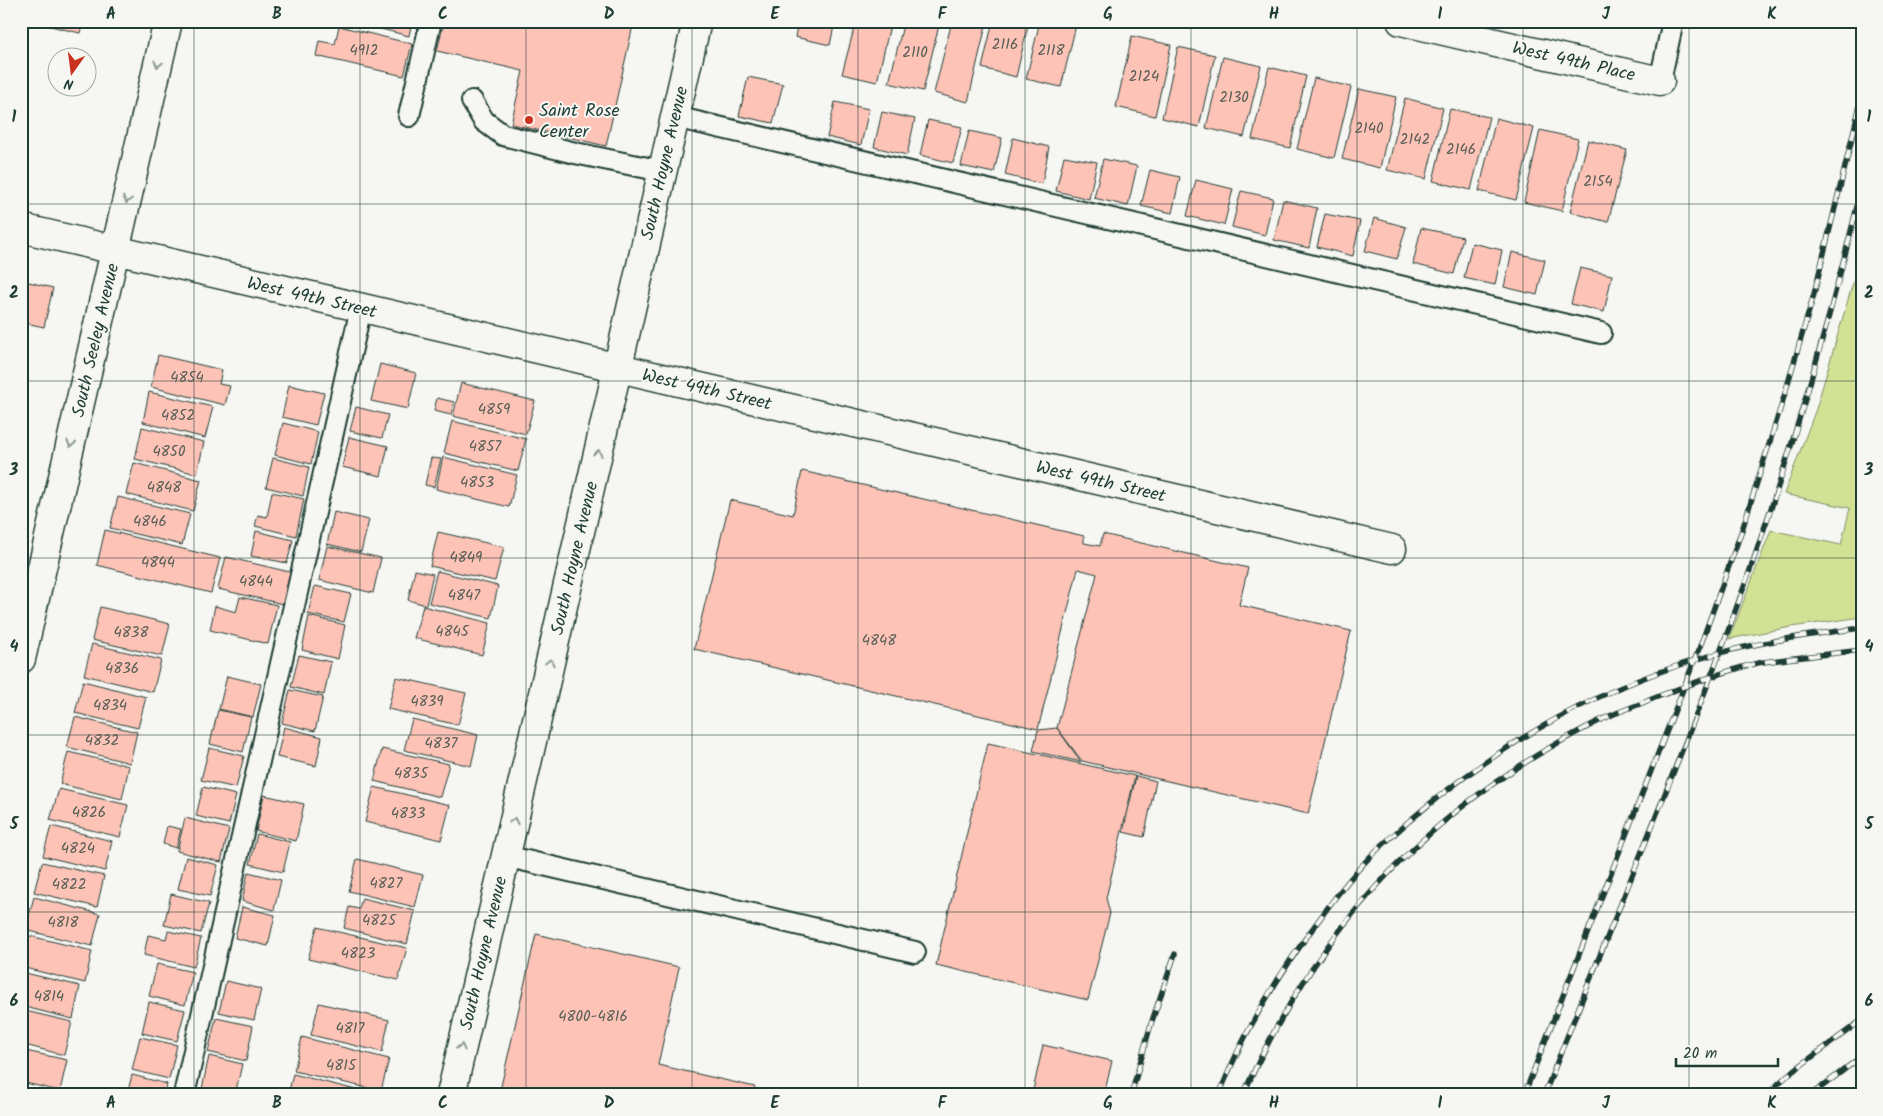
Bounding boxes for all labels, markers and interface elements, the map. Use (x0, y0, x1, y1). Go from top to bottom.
text: A (106, 2, 116, 27)
text: B (272, 2, 282, 27)
text: C (438, 2, 448, 27)
text: D (604, 2, 615, 27)
text: E (771, 2, 781, 27)
text: F (938, 2, 948, 27)
text: G (1103, 2, 1113, 27)
text: H (1269, 2, 1279, 27)
text: I (1438, 2, 1443, 27)
text: J (1602, 2, 1611, 27)
text: K (1767, 2, 1777, 27)
house number: 2116 (992, 33, 1018, 57)
street label: West 49th Place (1509, 34, 1638, 91)
house number: 4912 (349, 39, 379, 63)
house number: 2118 (1037, 39, 1066, 63)
house number: 2110 (902, 41, 928, 65)
north arrow (48, 48, 98, 98)
one-way arrow (153, 60, 164, 68)
house number: 2124 (1129, 65, 1159, 89)
text: N (62, 72, 76, 95)
street label: South Hoyne Avenue (634, 84, 697, 243)
house number: 2130 (1219, 86, 1249, 110)
place label: Saint Rose Center (539, 97, 620, 147)
text: 1 (12, 105, 17, 130)
text: 1 (1867, 105, 1872, 130)
marker: Saint Rose Center (523, 114, 535, 126)
house number: 2140 (1354, 117, 1384, 141)
house number: 2142 (1400, 128, 1430, 152)
house number: 2146 (1446, 138, 1476, 162)
house number: 2154 (1583, 170, 1613, 194)
one-way arrow (122, 196, 133, 205)
street label: South Seeley Avenue (65, 261, 128, 420)
street label: West 49th Street (244, 269, 380, 328)
text: 2 (9, 281, 19, 306)
text: 2 (1864, 281, 1874, 306)
street label: West 49th Street (639, 361, 775, 420)
house number: 4854 (170, 366, 204, 390)
house number: 4859 (478, 398, 511, 422)
house number: 4852 (161, 404, 195, 428)
house number: 4857 (469, 435, 502, 459)
one-way arrow (66, 439, 77, 448)
house number: 4850 (153, 440, 186, 464)
one-way arrow (592, 448, 603, 457)
street label: West 49th Street (1033, 453, 1169, 512)
text: 3 (9, 458, 19, 483)
text: 3 (1864, 458, 1874, 483)
house number: 4853 (460, 471, 494, 495)
house number: 4848 (147, 476, 182, 500)
street label: South Hoyne Avenue (544, 479, 607, 638)
house number: 4846 (133, 510, 167, 534)
house number: 4849 (450, 546, 483, 570)
house number: 4844 (141, 551, 175, 575)
house number: 4844 (239, 570, 273, 594)
house number: 4847 (448, 584, 481, 608)
house number: 4845 (435, 620, 470, 644)
house number: 4838 (114, 621, 149, 645)
house number: 4848 (862, 629, 897, 653)
text: 4 (10, 635, 19, 660)
text: 4 (1865, 635, 1874, 660)
house number: 4836 (105, 657, 139, 681)
one-way arrow (544, 658, 555, 667)
house number: 4839 (410, 690, 444, 714)
house number: 4834 (93, 694, 127, 718)
house number: 4832 (85, 729, 119, 753)
house number: 4837 (425, 732, 458, 756)
house number: 4835 (394, 762, 429, 786)
house number: 4826 (72, 801, 106, 825)
house number: 4833 (391, 802, 426, 826)
text: 5 (9, 812, 20, 837)
text: 5 (1864, 812, 1875, 837)
one-way arrow (508, 816, 518, 825)
house number: 4824 (61, 837, 95, 861)
house number: 4827 (370, 872, 404, 896)
house number: 4822 (52, 873, 86, 897)
street label: South Hoyne Avenue (453, 874, 516, 1033)
house number: 4825 (362, 909, 397, 933)
house number: 4818 (47, 911, 79, 935)
house number: 4823 (341, 942, 376, 966)
house number: 4814 (34, 985, 64, 1009)
text: 6 (10, 989, 19, 1014)
text: 6 (1865, 989, 1874, 1014)
house number: 4800-4816 (558, 1005, 628, 1029)
house number: 4817 (336, 1017, 366, 1041)
scale bar (1676, 1036, 1778, 1068)
text: 20 m (1683, 1042, 1717, 1066)
one-way arrow (455, 1043, 466, 1052)
house number: 4815 (326, 1054, 357, 1078)
text: A (106, 1091, 116, 1116)
text: B (272, 1091, 282, 1116)
text: C (438, 1091, 448, 1116)
text: D (604, 1091, 615, 1116)
text: E (771, 1091, 781, 1116)
text: F (938, 1091, 948, 1116)
text: G (1103, 1091, 1113, 1116)
text: H (1269, 1091, 1279, 1116)
text: I (1438, 1091, 1443, 1116)
text: J (1602, 1091, 1611, 1116)
text: K (1767, 1091, 1777, 1116)

